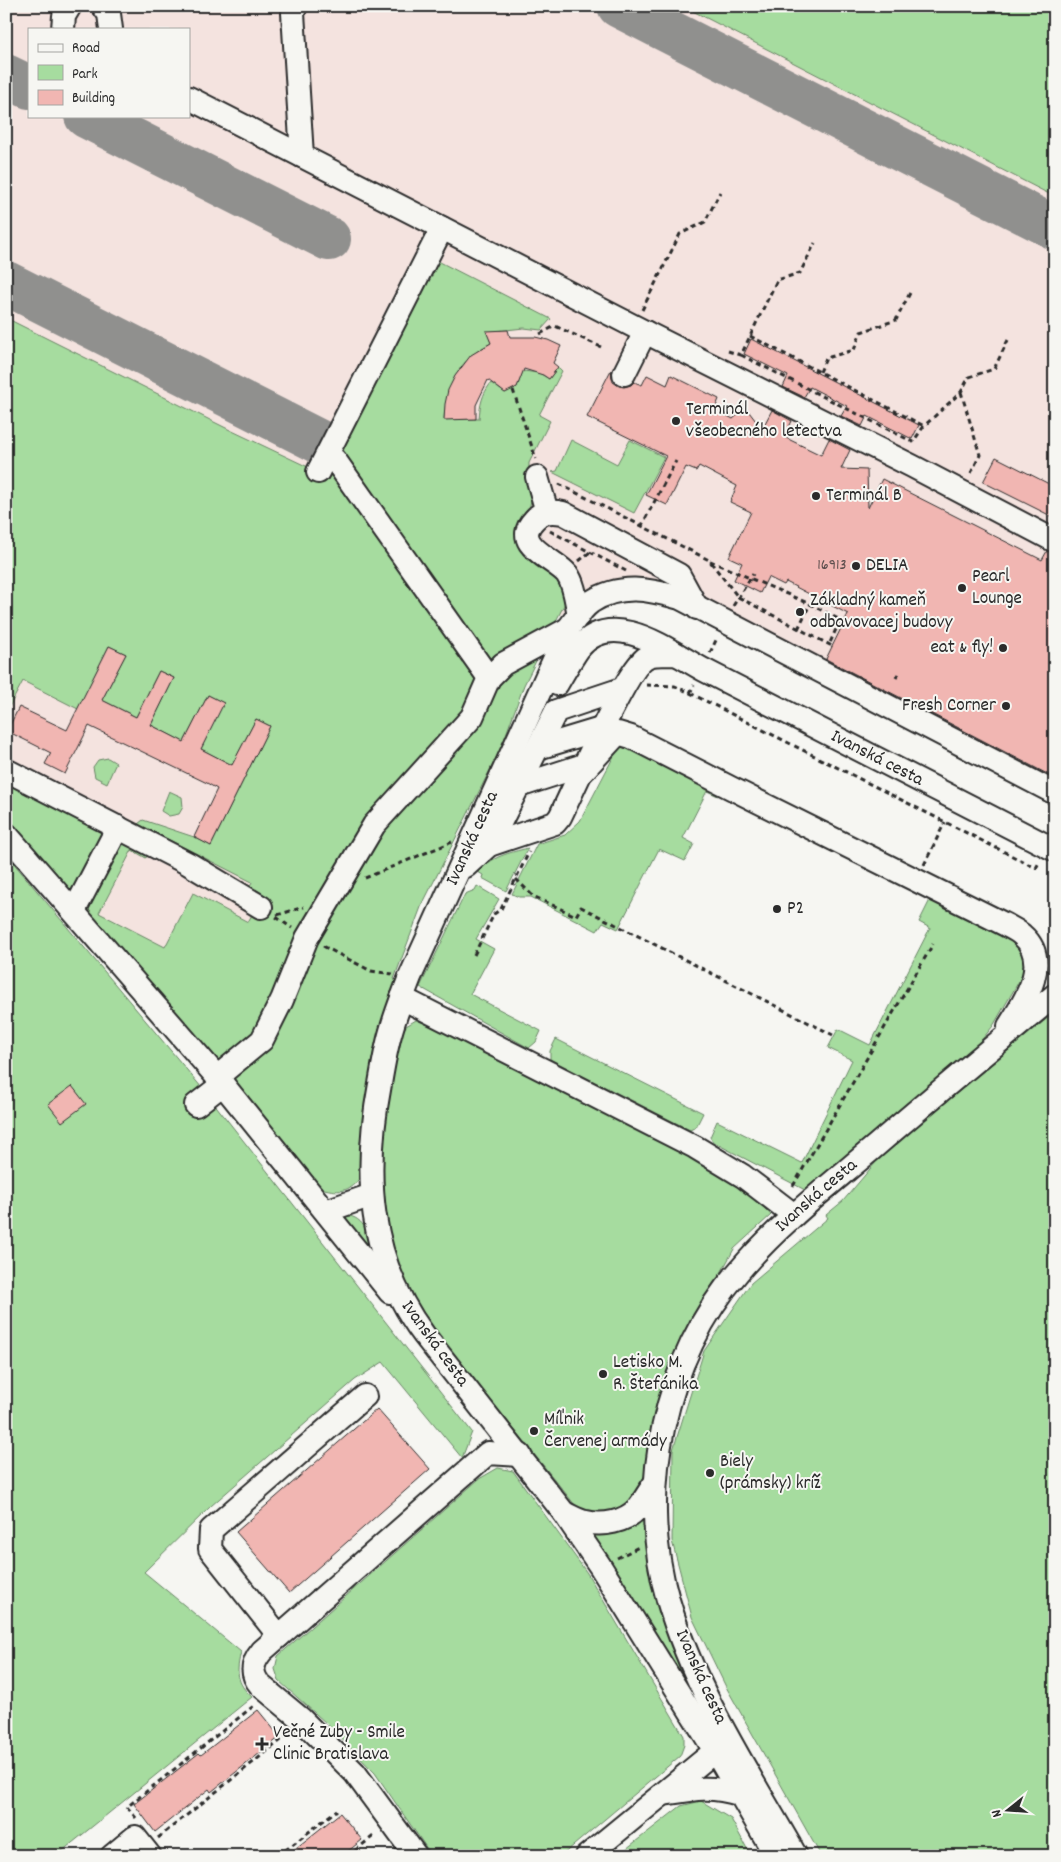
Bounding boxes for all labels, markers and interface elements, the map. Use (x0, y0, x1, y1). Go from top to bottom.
legend (28, 28, 190, 118)
text: Road (72, 38, 100, 60)
text: Park (72, 64, 98, 86)
text: Building (72, 88, 115, 110)
place label: Terminál všeobecného letectva (686, 397, 842, 446)
marker: Terminál všeobecného letectva (670, 415, 682, 427)
place label: Terminál B (826, 483, 902, 510)
marker: Terminál B (810, 490, 822, 502)
place label: DELIA (866, 553, 908, 580)
house number: 16913 (817, 554, 847, 577)
marker: DELIA (850, 560, 862, 572)
place label: Pearl Lounge (972, 564, 1022, 613)
marker: Pearl Lounge (956, 582, 968, 594)
place label: Základný kameň odbavovacej budovy (810, 588, 953, 637)
marker: Základný kameň odbavovacej budovy (794, 606, 806, 618)
place label: eat & fly! (930, 635, 993, 662)
marker: eat & fly! (997, 642, 1009, 654)
place label: Fresh Corner (902, 693, 996, 720)
marker: Fresh Corner (1000, 700, 1012, 712)
street label: Ivanská cesta (826, 724, 929, 794)
street label: Ivanská cesta (440, 786, 506, 890)
place label: P2 (787, 896, 804, 923)
marker: P2 (771, 903, 783, 915)
street label: Ivanská cesta (769, 1152, 865, 1239)
street label: Ivanská cesta (393, 1295, 475, 1394)
place label: Letisko M. R. Štefánika (613, 1350, 699, 1399)
marker: Letisko M. R. Štefánika (597, 1368, 609, 1380)
place label: Míľnik Červenej armády (544, 1407, 667, 1456)
marker: Míľnik Červenej armády (528, 1425, 540, 1437)
place label: Biely (prámsky) kríž (720, 1449, 821, 1498)
marker: Biely (prámsky) kríž (704, 1467, 716, 1479)
street label: Ivanská cesta (667, 1625, 733, 1730)
place label: Večné Zuby - Smile Clinic Bratislava (273, 1720, 405, 1769)
marker: Večné Zuby - Smile Clinic Bratislava (255, 1737, 269, 1751)
north arrow (984, 1784, 1034, 1834)
text: N (987, 1807, 1008, 1819)

